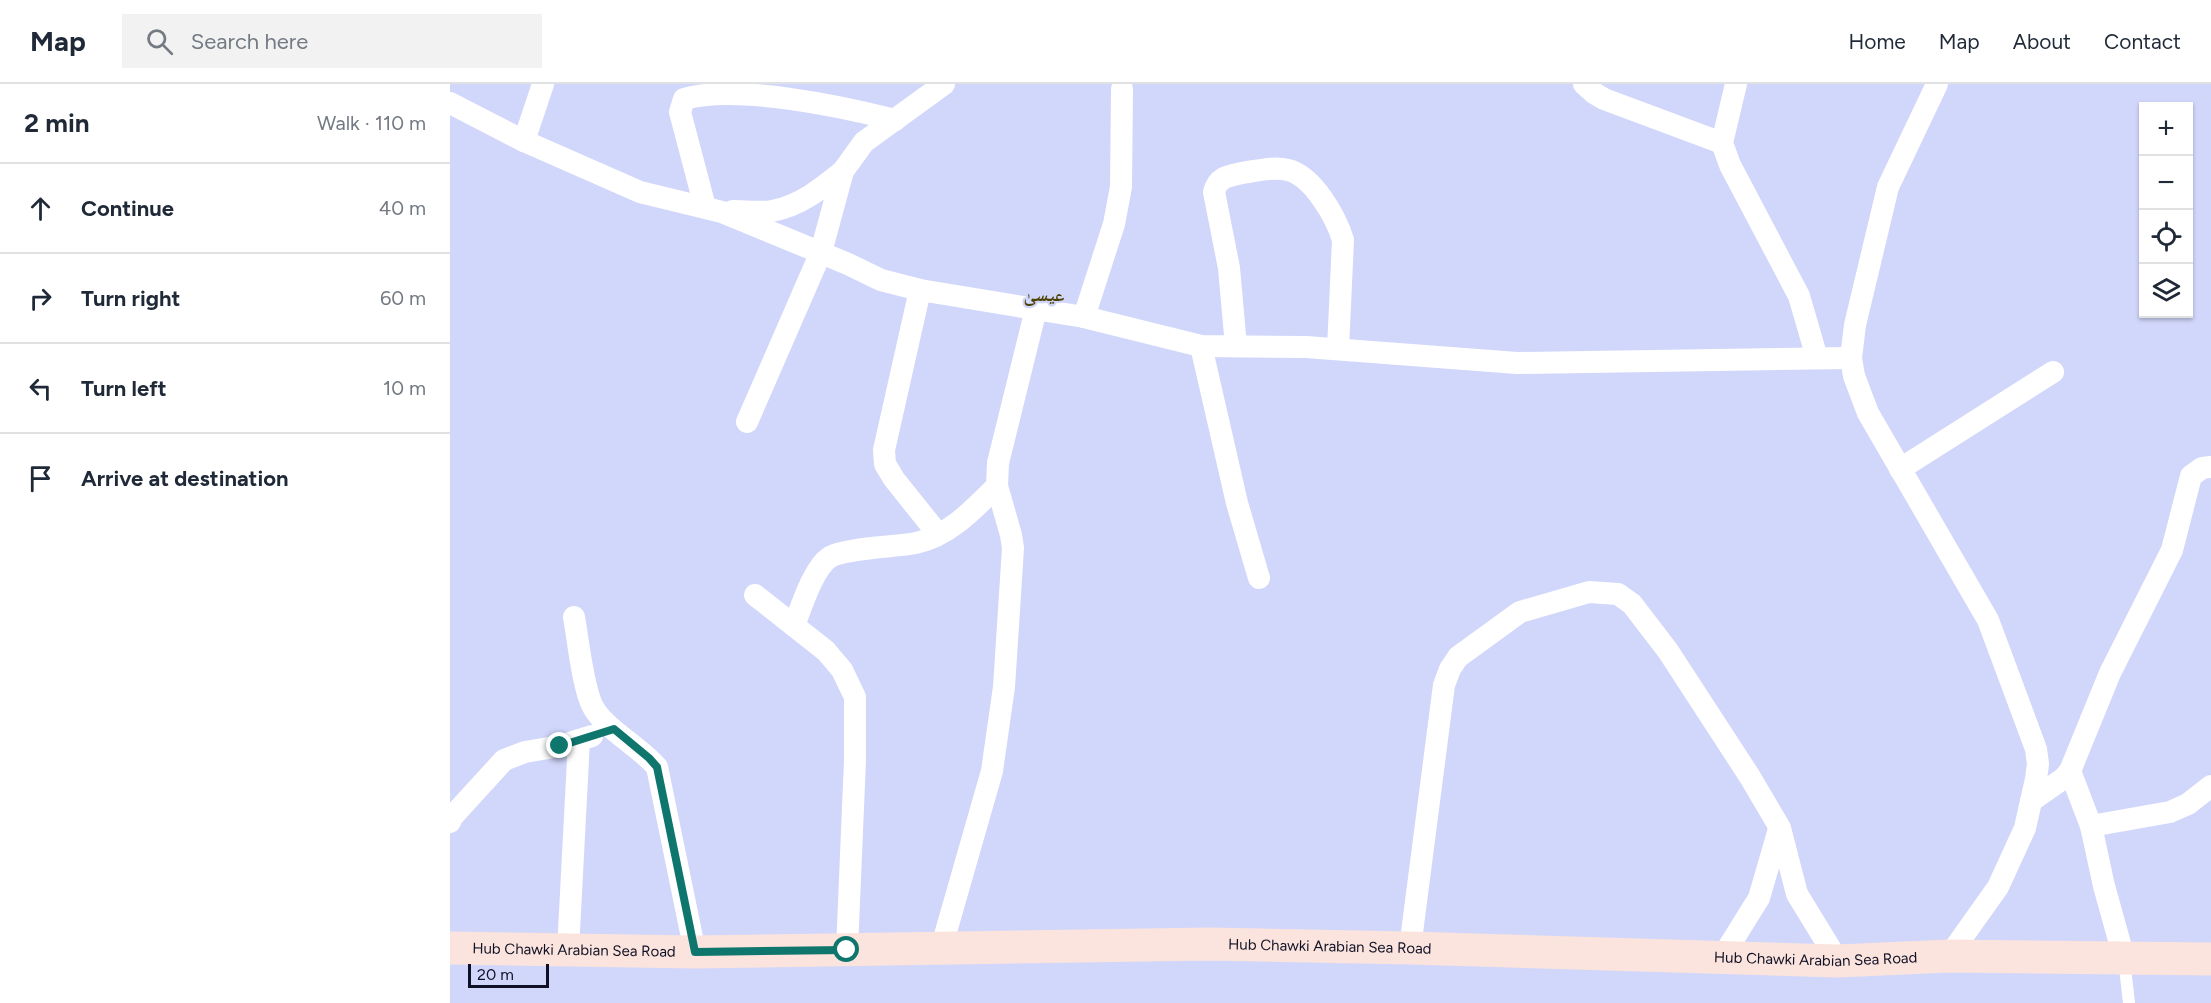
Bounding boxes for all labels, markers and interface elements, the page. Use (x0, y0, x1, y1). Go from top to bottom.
search box (122, 14, 542, 68)
text: Map (30, 24, 86, 58)
icon: search (143, 25, 176, 58)
text: Search here (191, 28, 308, 55)
text: Home (1849, 29, 1906, 54)
text: Map (1939, 29, 1980, 54)
text: About (2013, 29, 2071, 54)
text: Contact (2104, 29, 2181, 54)
map controls (2139, 102, 2193, 318)
button: + (2139, 102, 2193, 156)
text: 2 min (24, 107, 90, 139)
text: Walk · 110 m (317, 111, 426, 135)
button: − (2139, 156, 2193, 210)
icon: ahead (24, 192, 57, 225)
text: Continue (81, 195, 174, 222)
text: 40 m (379, 196, 426, 220)
button: locate (2139, 210, 2193, 264)
button: layers (2139, 264, 2193, 318)
icon: right (24, 282, 57, 315)
district label: عیسیٰ (1024, 284, 1064, 306)
text: Turn right (81, 285, 180, 312)
text: 60 m (380, 286, 426, 310)
icon: left (24, 372, 57, 405)
text: Turn left (81, 375, 167, 402)
text: 10 m (383, 376, 426, 400)
icon: arrive (24, 462, 57, 495)
text: Arrive at destination (81, 465, 289, 492)
route end (546, 732, 572, 758)
street label: Hub Chawki Arabian Sea Road (1228, 935, 1432, 958)
route start (833, 936, 859, 962)
street label: Hub Chawki Arabian Sea Road (472, 939, 676, 961)
street label: Hub Chawki Arabian Sea Road (1714, 948, 1918, 970)
scale bar (468, 961, 549, 988)
text: 20 m (477, 965, 514, 984)

